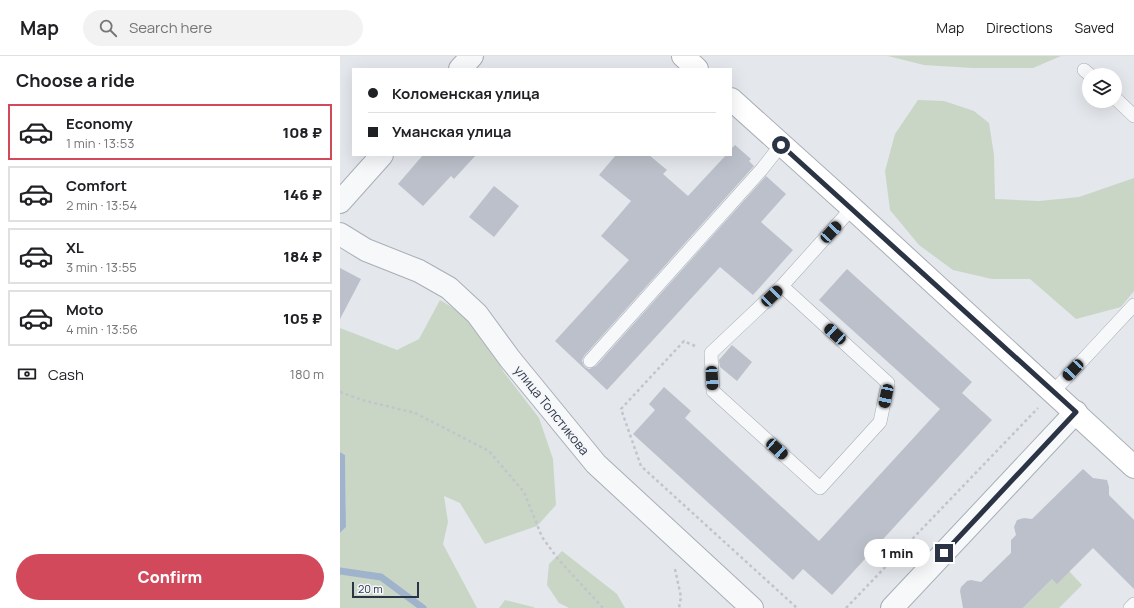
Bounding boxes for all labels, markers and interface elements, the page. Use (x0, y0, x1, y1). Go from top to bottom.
search box (83, 10, 363, 46)
text: Map (20, 15, 59, 41)
icon: search (97, 17, 119, 39)
text: Search here (129, 17, 212, 38)
text: Map (936, 18, 964, 37)
text: Directions (986, 18, 1053, 37)
text: Saved (1075, 18, 1114, 37)
text: Choose a ride (16, 68, 135, 92)
map controls (1082, 68, 1122, 108)
button: layers (1082, 68, 1122, 108)
text: Коломенская улица (392, 83, 540, 104)
text: Economy (66, 113, 133, 134)
icon: car (18, 114, 54, 150)
text: Уманская улица (392, 121, 511, 142)
text: 108 ₽ (282, 122, 322, 143)
text: 1 min · 13:53 (66, 134, 134, 152)
route start (772, 136, 790, 154)
text: Comfort (66, 175, 127, 196)
icon: car (18, 176, 54, 212)
text: 146 ₽ (283, 184, 322, 205)
text: 2 min · 13:54 (66, 196, 137, 214)
car (818, 219, 844, 245)
text: XL (66, 237, 84, 258)
icon: car (18, 238, 54, 274)
text: 184 ₽ (283, 246, 322, 267)
text: 3 min · 13:55 (66, 258, 137, 276)
car (759, 283, 785, 309)
text: Moto (66, 299, 103, 320)
icon: car (18, 300, 54, 336)
text: 105 ₽ (283, 308, 322, 329)
text: 4 min · 13:56 (66, 320, 138, 338)
car (822, 322, 848, 346)
car (1060, 357, 1086, 383)
street label: улица Толстикова (510, 361, 594, 459)
icon: cash (16, 363, 38, 385)
text: Cash (48, 364, 84, 385)
text: 180 m (290, 365, 324, 383)
car (705, 366, 719, 390)
car (878, 383, 894, 409)
car (764, 437, 790, 461)
callout: 1 min (864, 539, 930, 567)
text: 1 min (881, 544, 913, 562)
route end (935, 544, 953, 562)
button: Confirm (16, 554, 324, 600)
scale bar (352, 580, 419, 599)
text: 20 m (358, 581, 383, 596)

